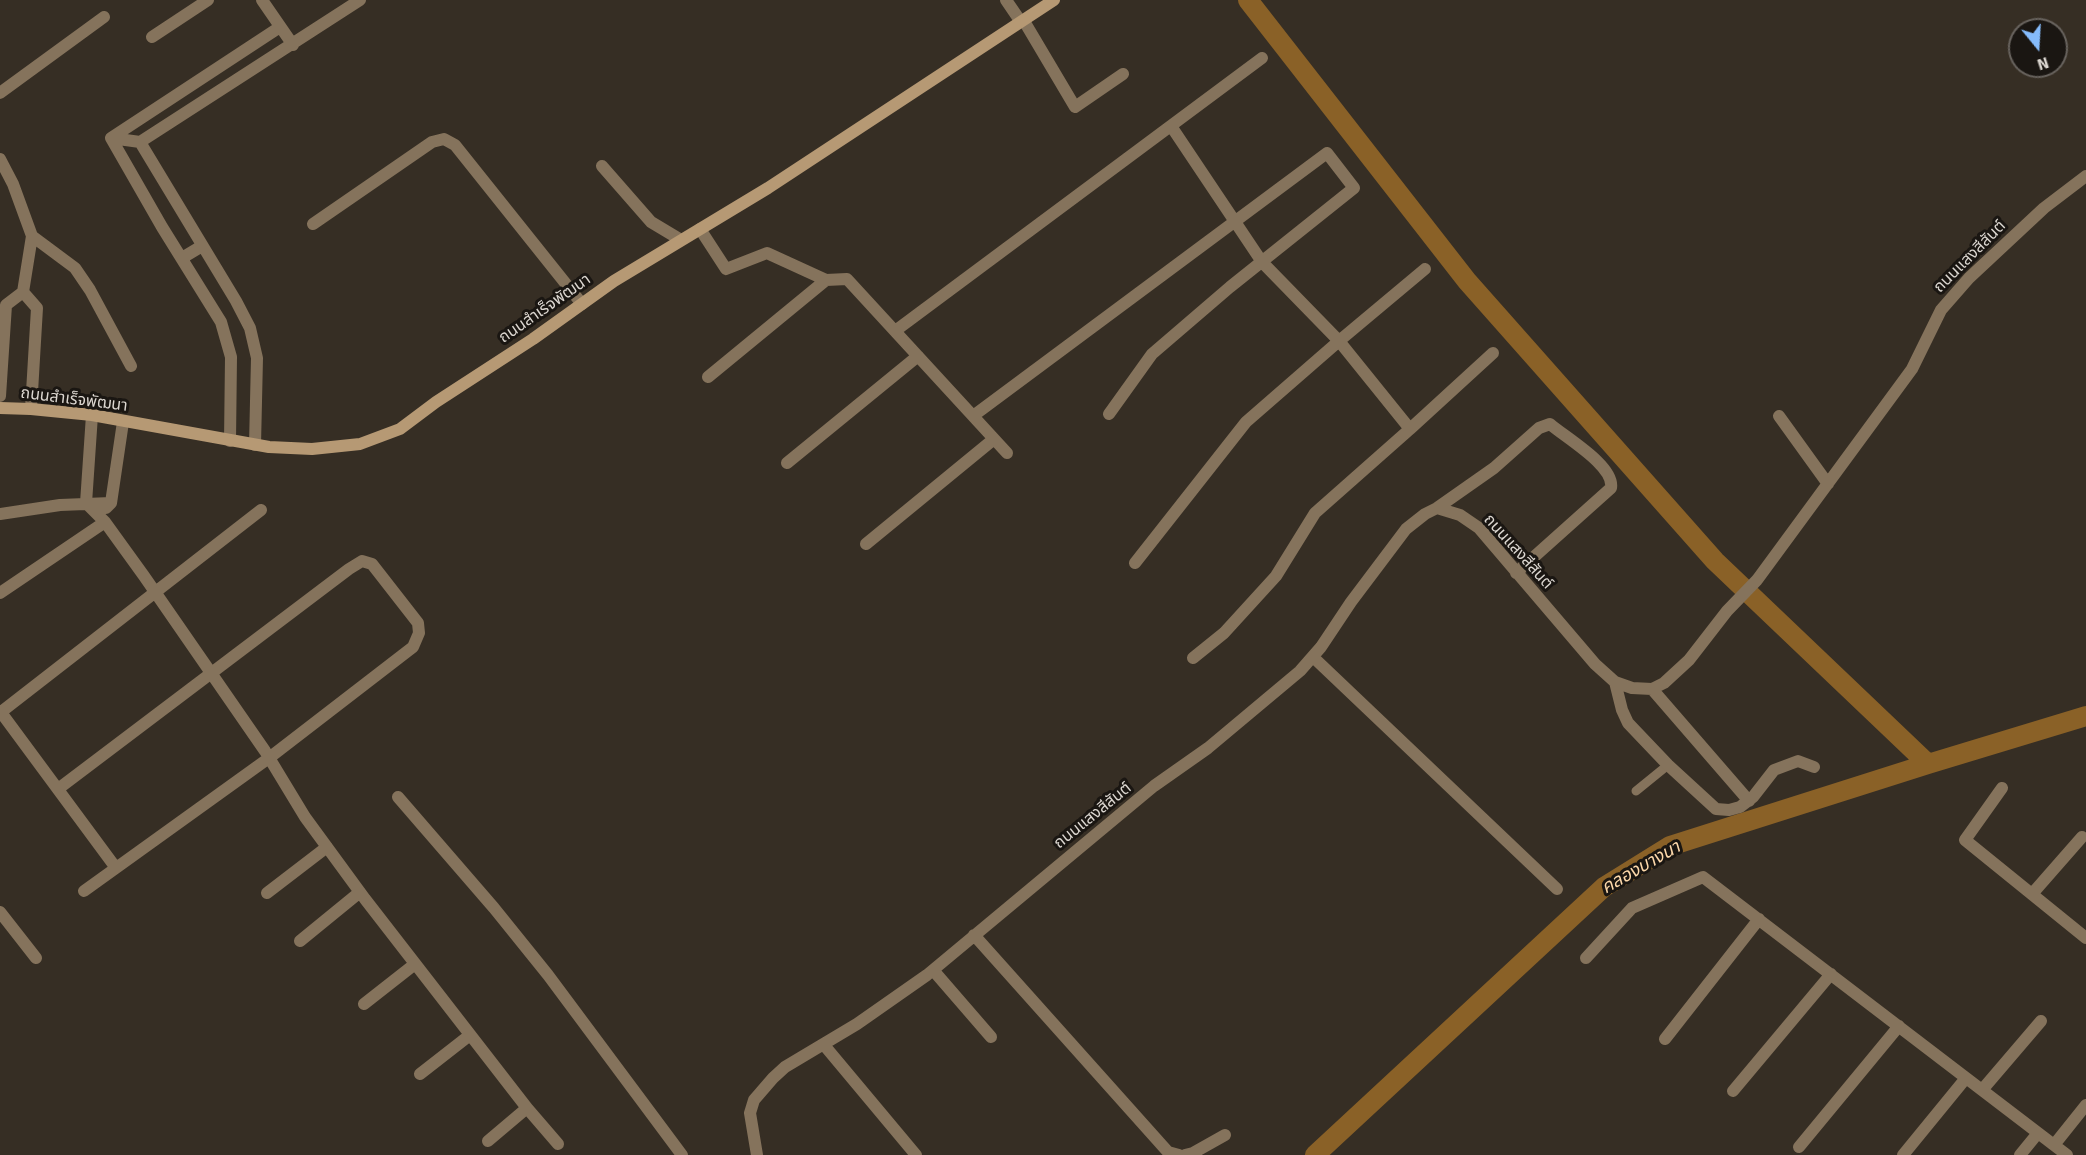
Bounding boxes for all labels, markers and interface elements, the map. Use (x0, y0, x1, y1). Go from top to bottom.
north arrow (2008, 18, 2068, 78)
text: N (2035, 52, 2051, 74)
street label: ถนนแสงสีสันต์ (1930, 217, 2010, 297)
street label: ถนนสำเร็จพัฒนา (495, 270, 595, 348)
street label: ถนนสำเร็จพัฒนา (19, 384, 129, 416)
street label: ถนนแสงสีสันต์ (1479, 511, 1557, 593)
street label: ถนนแสงสีสันต์ (1050, 779, 1136, 853)
water label: คลองบางนา (1598, 837, 1684, 899)

